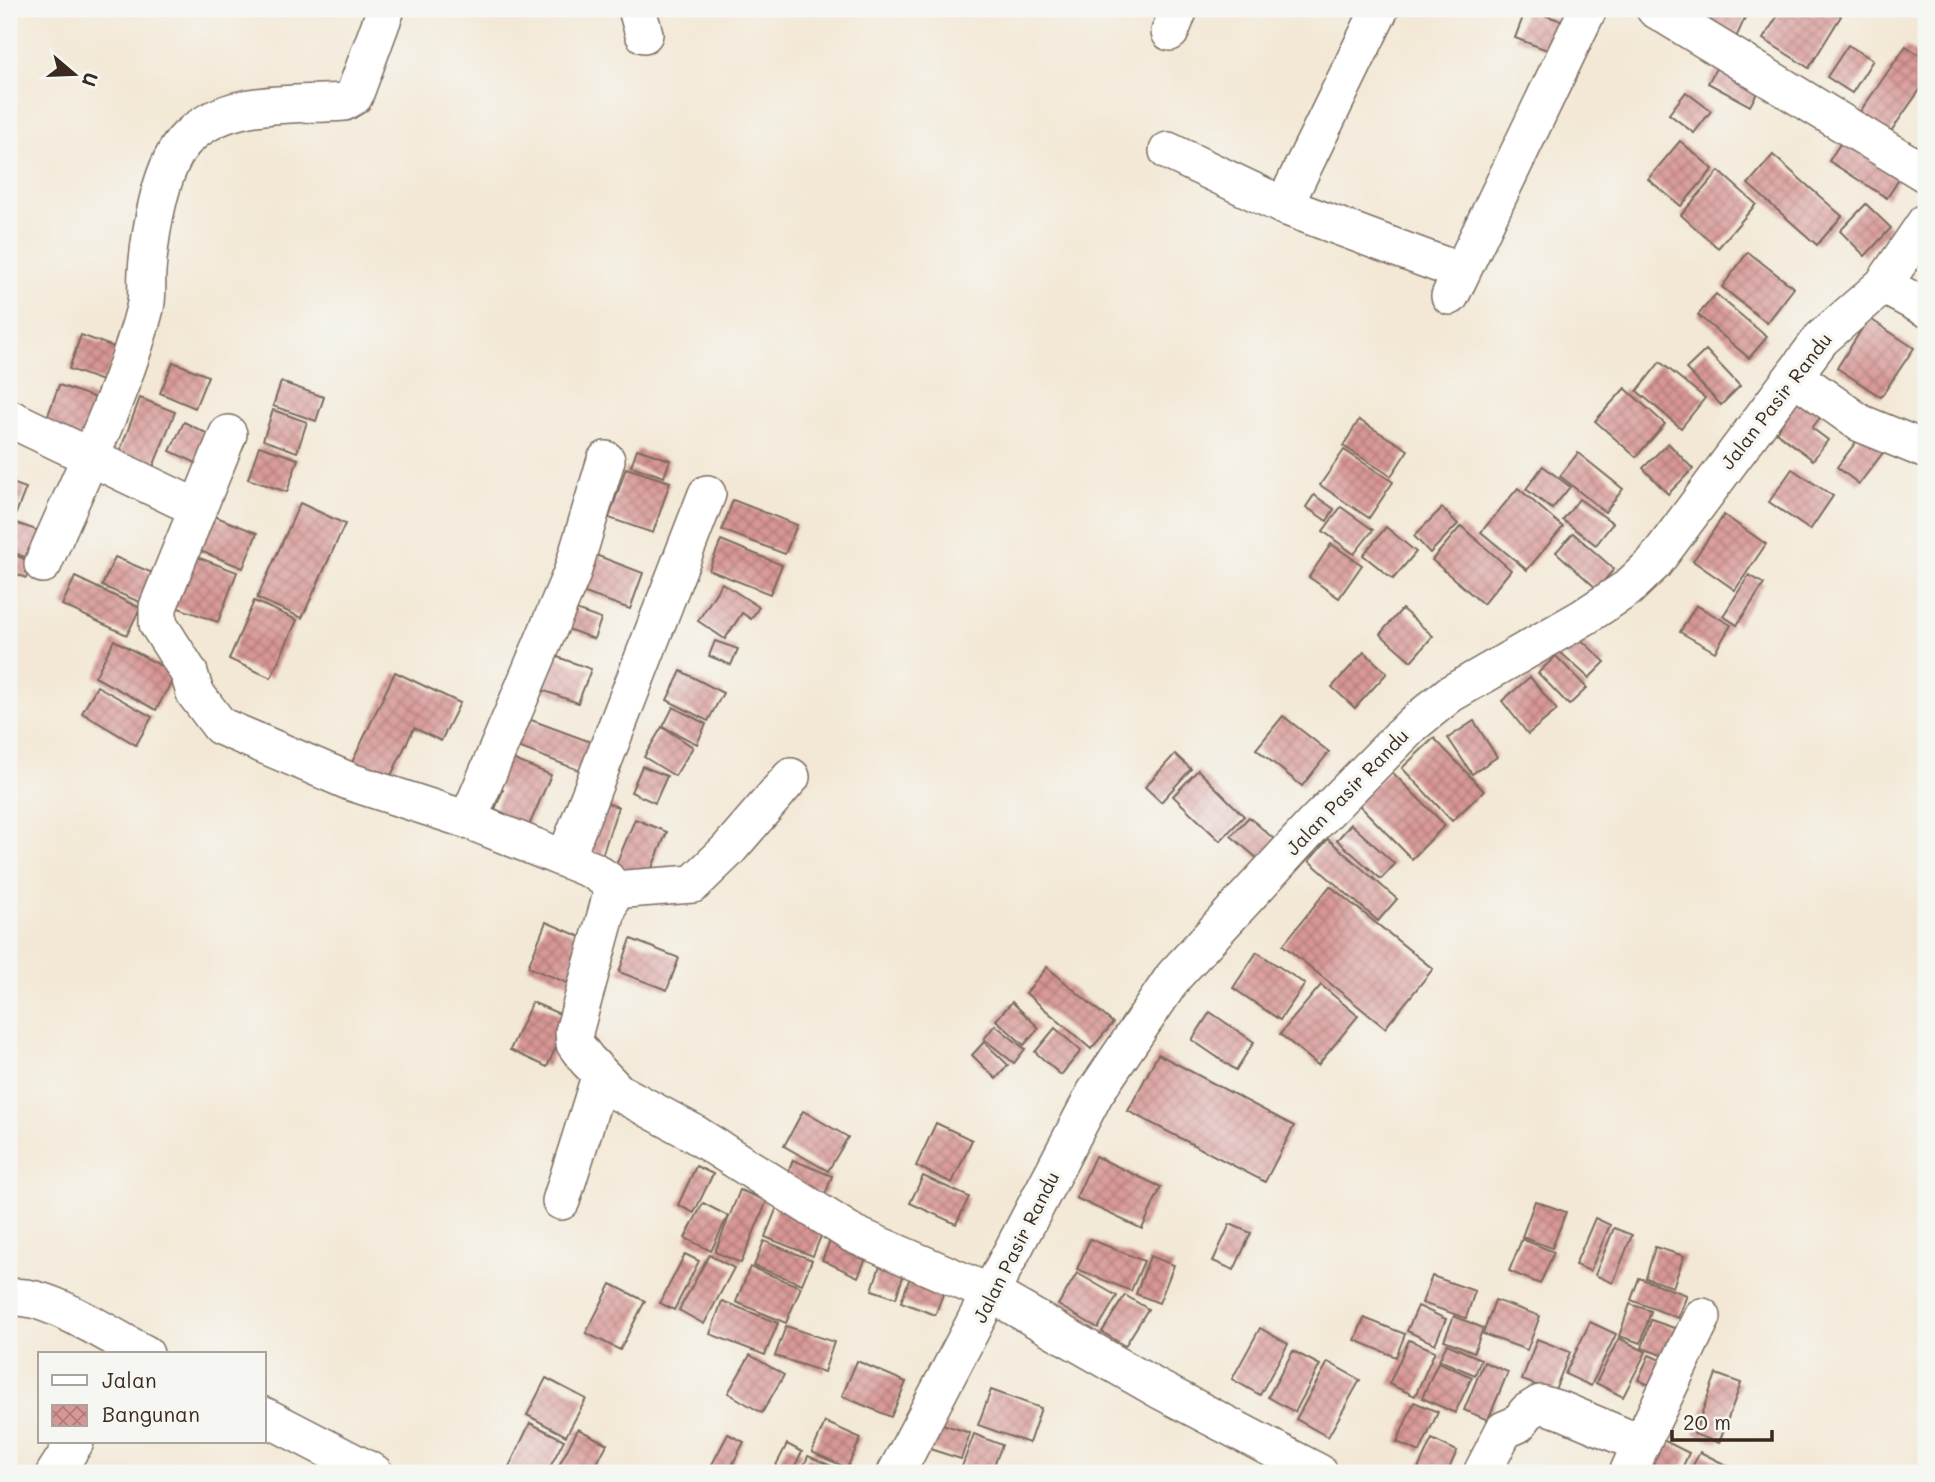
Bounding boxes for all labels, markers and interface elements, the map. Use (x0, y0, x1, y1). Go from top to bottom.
north arrow (38, 38, 108, 108)
text: U (77, 69, 105, 90)
street label: Jalan Pasir Randu (1714, 327, 1837, 474)
street label: Jalan Pasir Randu (1280, 723, 1413, 860)
street label: Jalan Pasir Randu (967, 1167, 1065, 1327)
legend (38, 1352, 266, 1444)
text: Jalan (102, 1366, 157, 1393)
scale bar (1672, 1398, 1772, 1442)
text: Bangunan (102, 1400, 200, 1427)
text: 20 m (1683, 1408, 1731, 1435)

